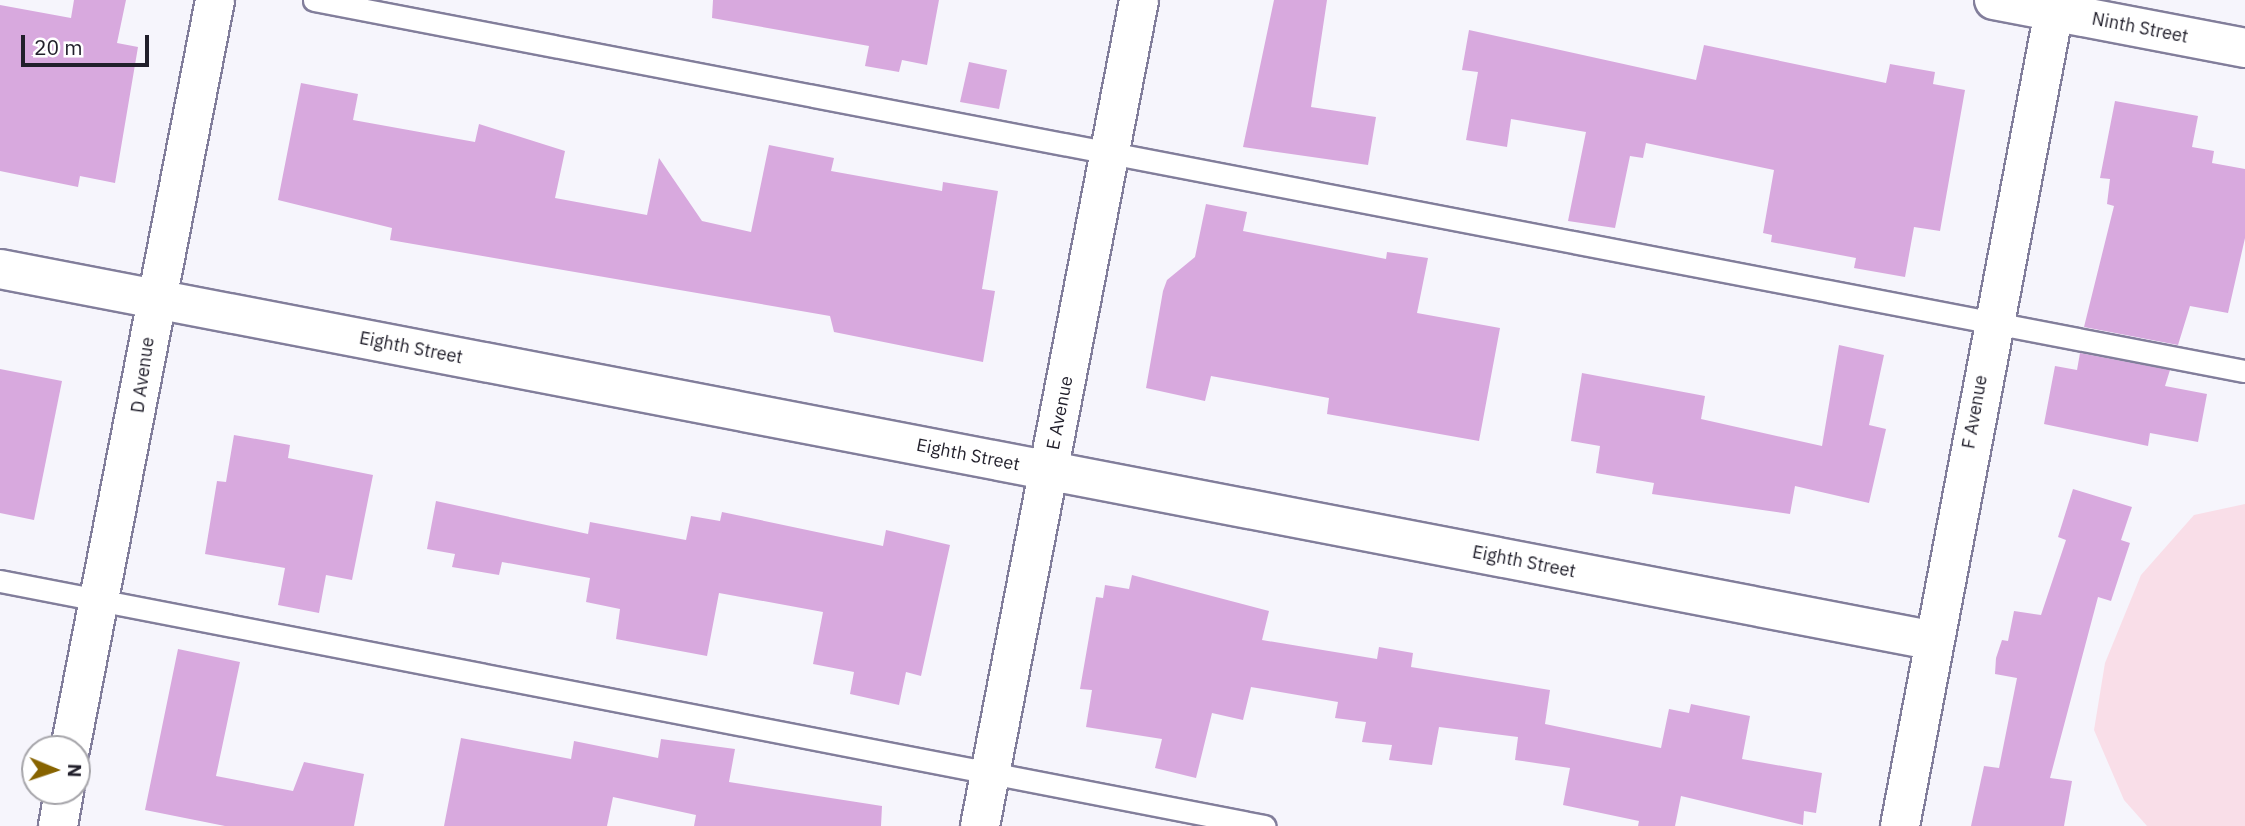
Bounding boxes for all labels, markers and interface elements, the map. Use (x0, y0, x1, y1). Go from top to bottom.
street label: Ninth Street (2090, 8, 2190, 48)
scale bar (24, 21, 152, 65)
text: 20 m (34, 33, 83, 61)
street label: Eighth Street (357, 327, 465, 369)
street label: D Avenue (127, 336, 159, 414)
street label: F Avenue (1958, 373, 1992, 451)
street label: E Avenue (1042, 374, 1078, 452)
street label: Eighth Street (914, 434, 1022, 476)
street label: Eighth Street (1470, 541, 1578, 583)
north arrow (21, 735, 91, 805)
text: N (63, 763, 87, 778)

